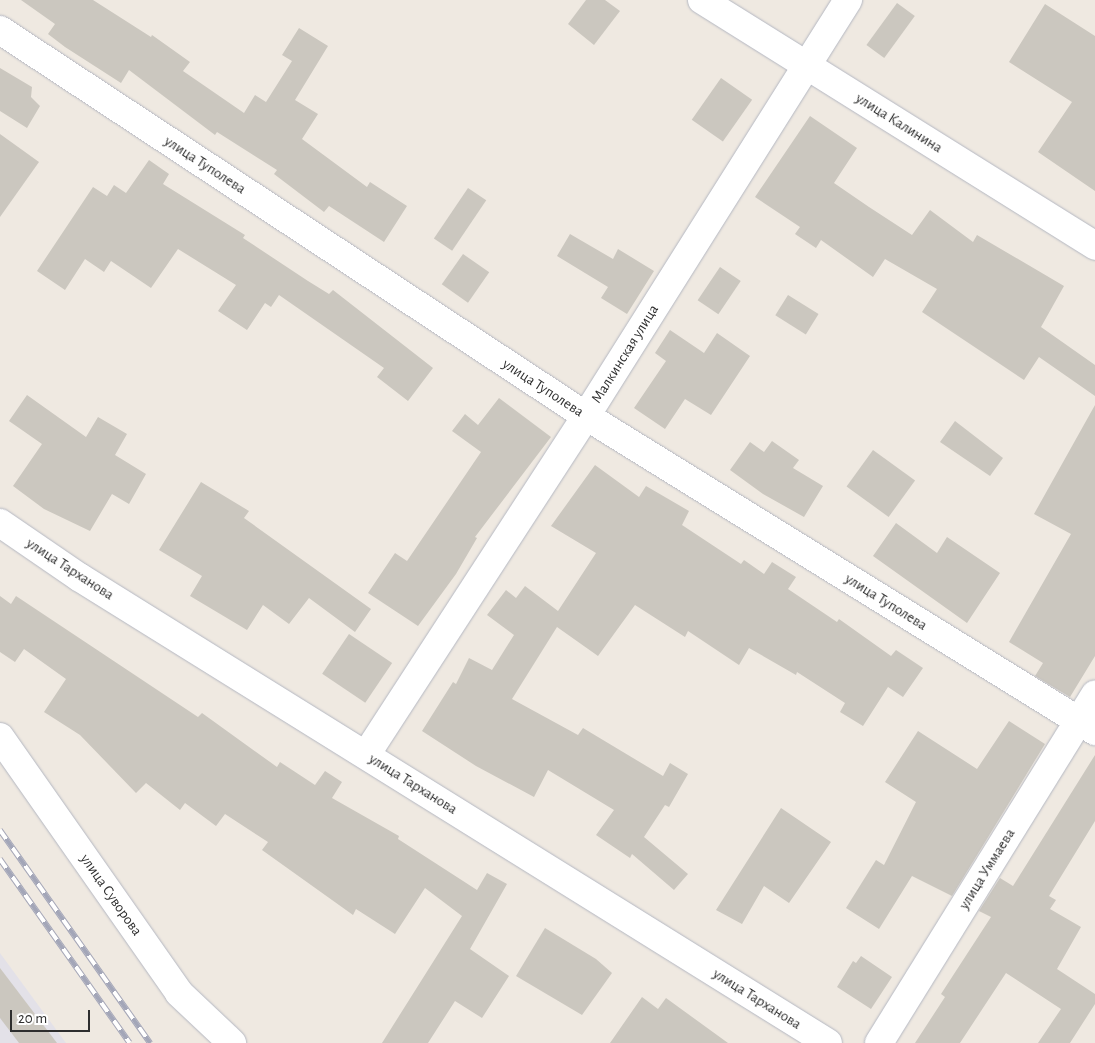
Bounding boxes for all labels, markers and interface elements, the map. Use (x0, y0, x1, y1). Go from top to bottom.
street label: улица Калинина (852, 89, 946, 157)
street label: улица Туполева (161, 132, 249, 198)
street label: Малкинская улица (587, 301, 663, 407)
street label: улица Туполева (499, 355, 587, 421)
street label: улица Тарханова (23, 534, 117, 604)
street label: улица Туполева (842, 570, 930, 634)
street label: улица Тарханова (366, 750, 460, 818)
street label: улица Уммаева (955, 825, 1019, 913)
street label: улица Суворова (76, 851, 146, 939)
street label: улица Тарханова (710, 965, 804, 1033)
scale bar (12, 1000, 92, 1032)
text: 20 m (18, 1011, 47, 1026)

